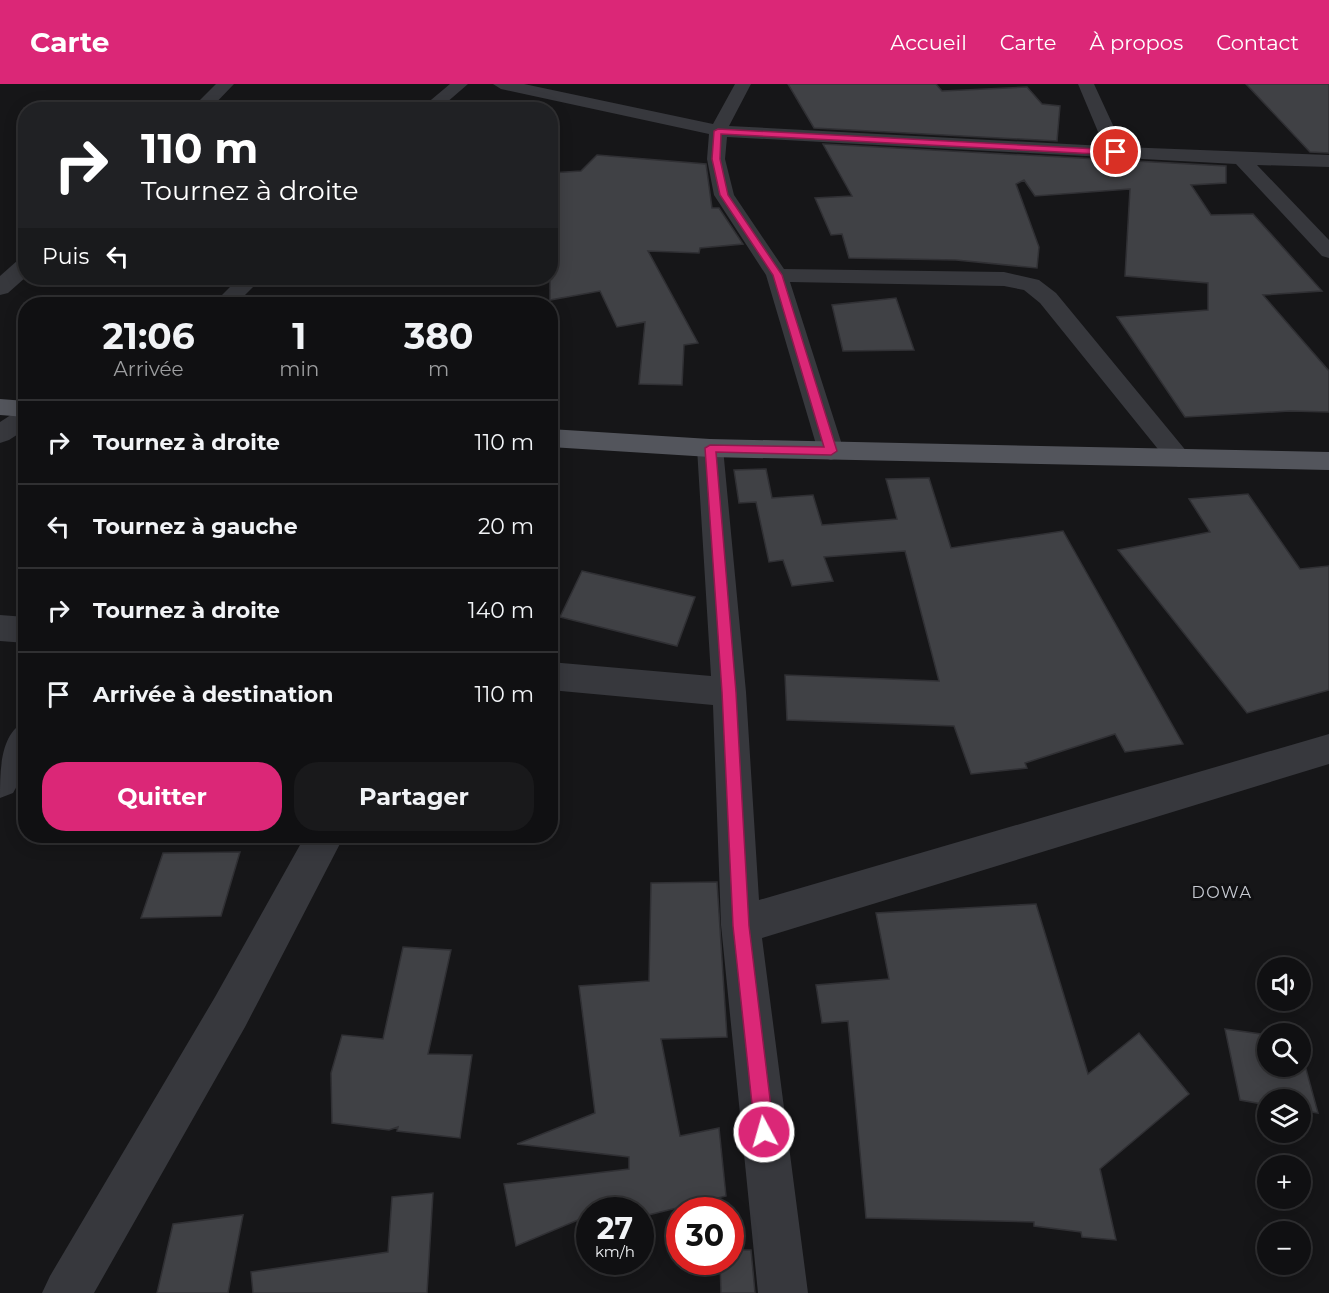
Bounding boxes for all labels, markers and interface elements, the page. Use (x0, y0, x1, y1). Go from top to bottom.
text: Carte (30, 25, 109, 59)
text: Accueil (890, 30, 967, 55)
text: Carte (1000, 30, 1056, 55)
text: À propos (1089, 30, 1183, 55)
text: Contact (1216, 30, 1299, 55)
text: 110 m (141, 122, 258, 174)
icon: right (42, 126, 120, 204)
pin (1090, 126, 1141, 177)
icon: arrive (1099, 135, 1132, 168)
text: Tournez à droite (141, 174, 359, 207)
icon: left (101, 240, 134, 273)
text: Puis (42, 243, 89, 270)
text: 21:06 (103, 314, 195, 358)
text: 1 (292, 314, 306, 358)
text: 380 (404, 314, 473, 358)
text: Arrivée (114, 357, 184, 381)
text: min (279, 357, 319, 381)
text: m (428, 357, 449, 381)
icon: right (42, 426, 75, 459)
text: Tournez à droite (93, 429, 280, 456)
text: 110 m (474, 429, 534, 456)
icon: left (42, 510, 75, 543)
text: Tournez à gauche (93, 513, 298, 540)
text: 20 m (478, 513, 534, 540)
icon: right (42, 594, 75, 627)
text: Tournez à droite (93, 597, 280, 624)
text: 140 m (468, 597, 534, 624)
icon: arrive (42, 678, 75, 711)
text: Arrivée à destination (93, 681, 333, 708)
text: 110 m (474, 681, 534, 708)
button: Quitter (42, 762, 282, 831)
button: Partager (294, 762, 534, 831)
district label: DOWA (1192, 883, 1252, 902)
map controls (1257, 957, 1311, 1275)
button: sound (1257, 957, 1311, 1011)
button: search (1257, 1023, 1311, 1077)
button: layers (1257, 1089, 1311, 1143)
position arrow (732, 1100, 796, 1164)
button: + (1257, 1155, 1311, 1209)
speed limit sign: 30 (666, 1197, 744, 1275)
text: 27 (597, 1210, 633, 1247)
button: − (1257, 1221, 1311, 1275)
text: km/h (595, 1242, 635, 1261)

